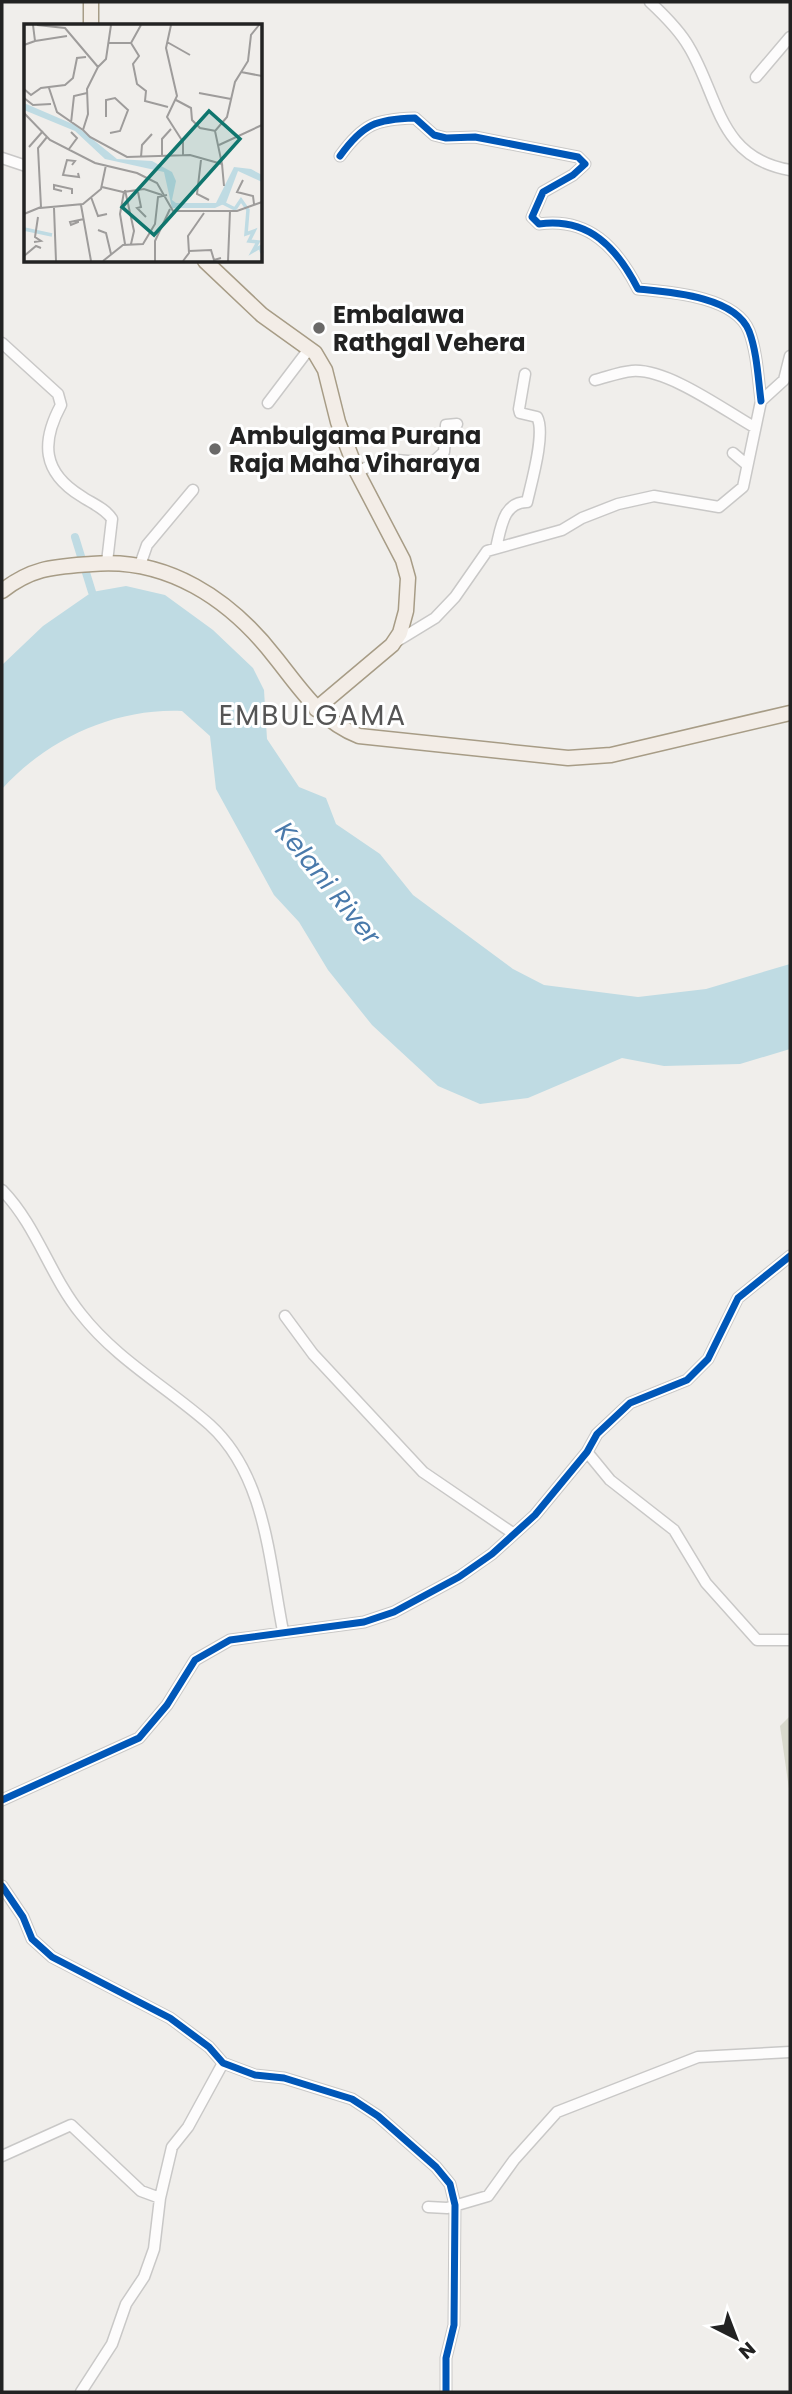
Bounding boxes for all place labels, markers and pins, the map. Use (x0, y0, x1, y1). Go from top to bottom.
place label: Embalawa Rathgal Vehera (333, 298, 525, 359)
marker: Embalawa Rathgal Vehera (311, 320, 327, 336)
place label: Ambulgama Purana Raja Maha Viharaya (229, 419, 481, 480)
marker: Ambulgama Purana Raja Maha Viharaya (207, 441, 223, 457)

